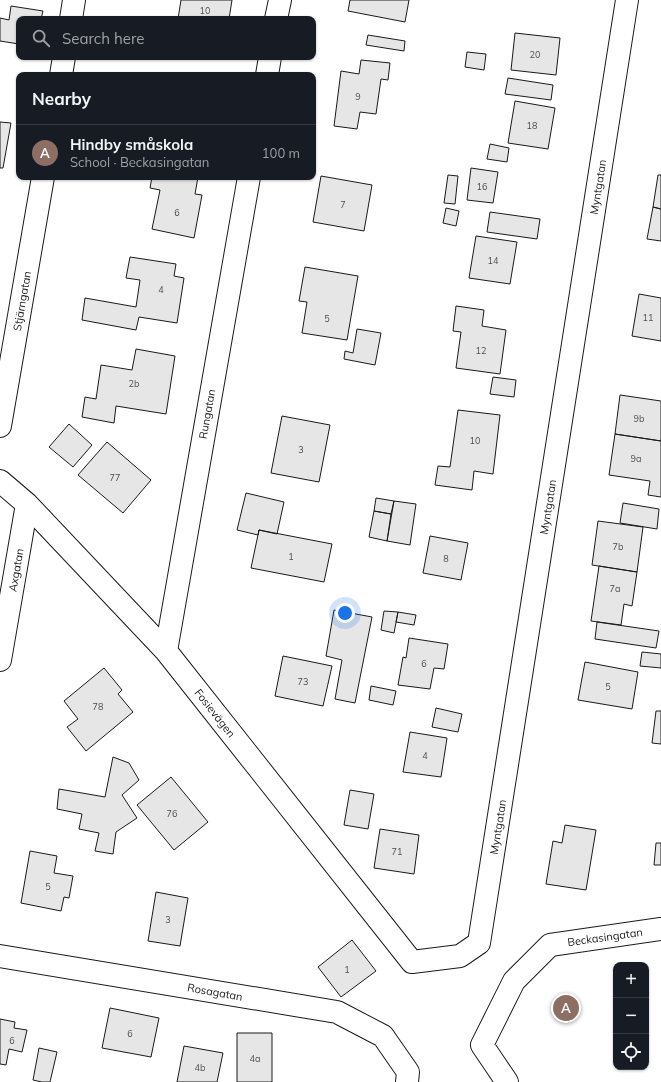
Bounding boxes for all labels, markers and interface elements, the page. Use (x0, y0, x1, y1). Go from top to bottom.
house number: 10 (200, 5, 210, 16)
search box (16, 16, 316, 60)
icon: search (30, 27, 52, 49)
text: Search here (62, 29, 144, 48)
house number: 20 (530, 49, 540, 60)
text: Nearby (32, 88, 91, 109)
house number: 9 (355, 91, 361, 102)
house number: 18 (527, 120, 537, 131)
text: Hindby småskola (70, 135, 193, 154)
text: A (40, 145, 50, 161)
text: 100 m (262, 145, 300, 161)
text: School · Beckasingatan (70, 154, 209, 170)
street label: Myntgatan (587, 158, 609, 216)
house number: 16 (477, 181, 487, 192)
house number: 7 (340, 199, 346, 210)
house number: 6 (174, 207, 180, 218)
house number: 14 (488, 255, 499, 266)
street label: Stjärngatan (10, 270, 34, 332)
house number: 4 (158, 284, 164, 295)
house number: 11 (643, 312, 653, 323)
house number: 5 (324, 313, 330, 324)
house number: 12 (476, 345, 486, 356)
house number: 2b (129, 378, 139, 389)
street label: Rungatan (196, 388, 218, 440)
house number: 9b (634, 413, 644, 424)
house number: 10 (470, 435, 480, 446)
house number: 3 (298, 444, 304, 455)
house number: 9a (631, 453, 641, 464)
house number: 77 (110, 472, 120, 483)
street label: Myntgatan (537, 478, 559, 536)
house number: 7b (613, 541, 623, 552)
street label: Axgatan (5, 547, 27, 593)
house number: 1 (288, 551, 294, 562)
house number: 8 (443, 553, 449, 564)
house number: 7a (610, 583, 620, 594)
your location (335, 603, 355, 623)
house number: 6 (421, 658, 427, 669)
house number: 73 (298, 676, 308, 687)
house number: 5 (605, 681, 611, 692)
street label: Fosievägen (192, 686, 238, 740)
house number: 78 (93, 701, 103, 712)
house number: 4 (422, 750, 428, 761)
street label: Myntgatan (487, 798, 509, 856)
house number: 76 (167, 808, 177, 819)
house number: 71 (392, 846, 402, 857)
house number: 5 (45, 881, 51, 892)
house number: 3 (165, 914, 171, 925)
street label: Beckasingatan (567, 925, 643, 949)
map controls (613, 962, 649, 1070)
button: + (613, 962, 649, 998)
house number: 1 (344, 964, 350, 975)
street label: Rosagatan (186, 980, 244, 1004)
pin: A (553, 993, 579, 1023)
button: − (613, 998, 649, 1034)
house number: 6 (127, 1028, 133, 1039)
button: locate (613, 1034, 649, 1070)
house number: 6 (9, 1035, 15, 1046)
house number: 4a (250, 1053, 260, 1064)
house number: 4b (195, 1062, 205, 1073)

